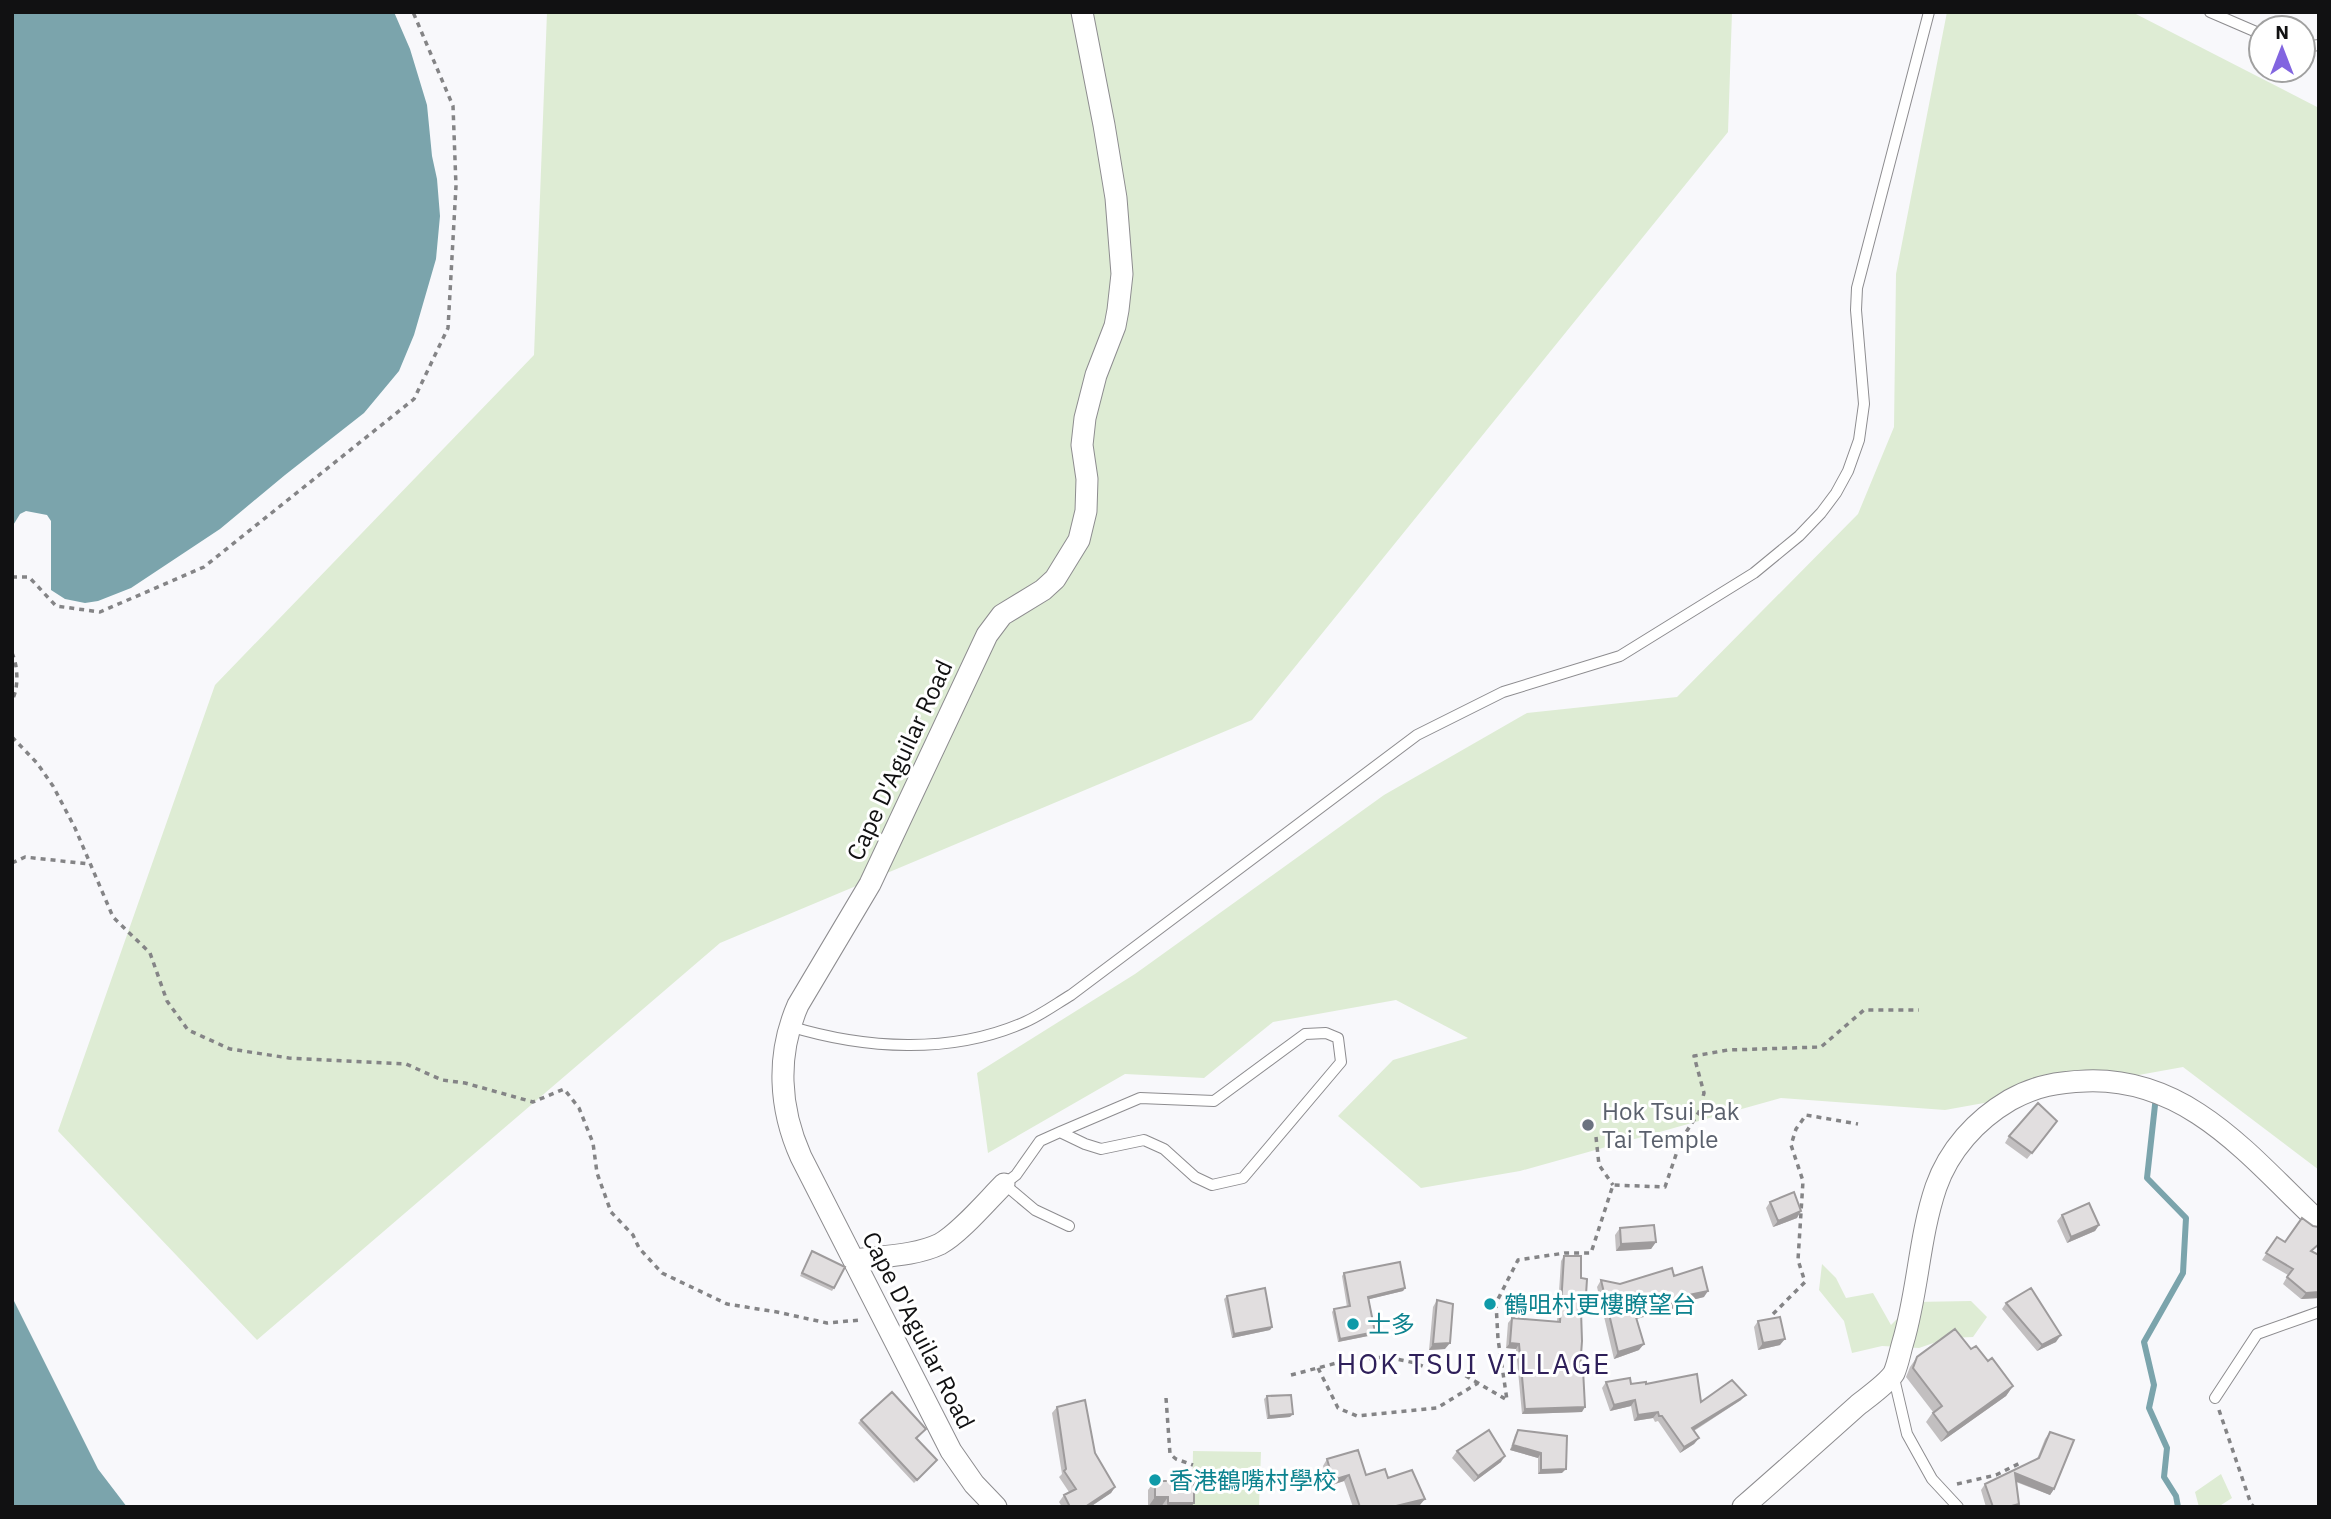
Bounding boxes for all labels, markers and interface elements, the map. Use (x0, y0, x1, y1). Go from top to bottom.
north arrow (2247, 14, 2317, 84)
text: N (2275, 20, 2289, 44)
street label: Cape D'Aguilar Road (839, 655, 959, 865)
place label: Hok Tsui Pak Tai Temple (1602, 1095, 1740, 1155)
marker: Hok Tsui Pak Tai Temple (1580, 1117, 1596, 1133)
street label: Cape D'Aguilar Road (855, 1226, 983, 1434)
place label: 鶴咀村更樓瞭望台 (1504, 1288, 1696, 1320)
marker: 鶴咀村更樓瞭望台 (1482, 1296, 1498, 1312)
place label: 士多 (1367, 1308, 1415, 1340)
marker: 士多 (1345, 1316, 1361, 1332)
district label: HOK TSUI VILLAGE (1337, 1345, 1611, 1382)
place label: 香港鶴嘴村學校 (1169, 1464, 1337, 1496)
marker: 香港鶴嘴村學校 (1147, 1472, 1163, 1488)

